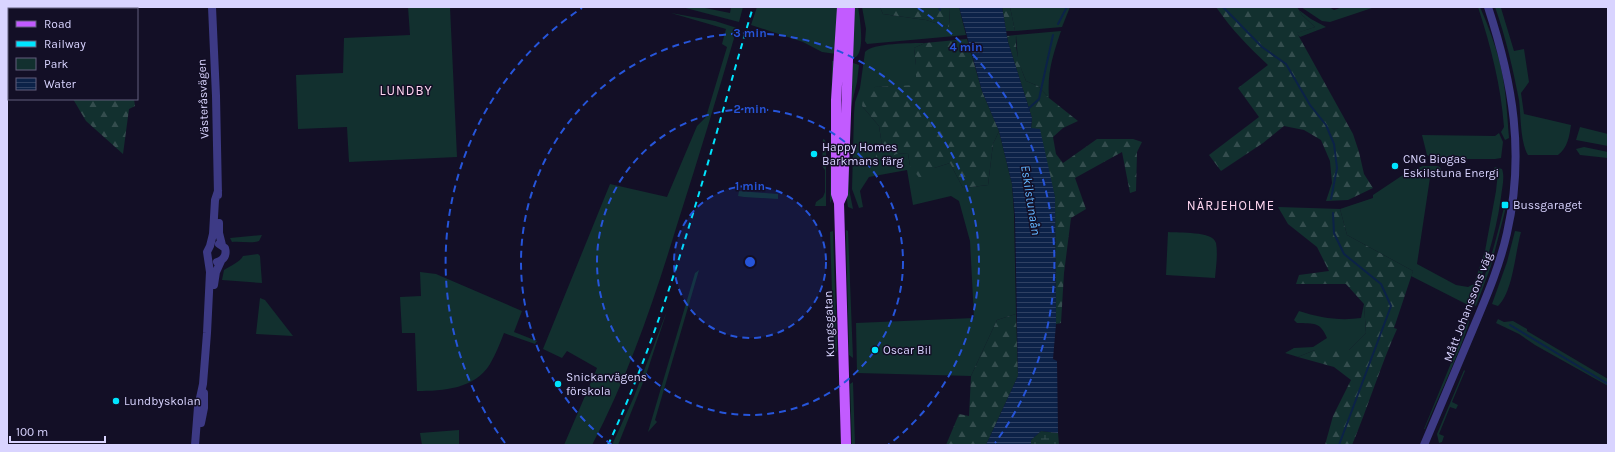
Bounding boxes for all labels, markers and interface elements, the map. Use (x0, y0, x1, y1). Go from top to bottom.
legend (8, 8, 138, 100)
text: Road (44, 17, 72, 31)
text: 3 min (733, 26, 767, 40)
text: Railway (44, 37, 86, 51)
text: 4 min (950, 40, 982, 54)
text: Park (44, 57, 69, 71)
street label: Västeråsvägen (195, 59, 211, 139)
text: Water (44, 77, 77, 91)
district label: LUNDBY (379, 83, 433, 98)
text: 2 min (733, 102, 767, 116)
place label: Happy Homes Barkmans färg (822, 140, 903, 168)
marker: Happy Homes Barkmans färg (809, 149, 819, 159)
place label: CNG Biogas Eskilstuna Energi (1403, 152, 1499, 180)
marker: CNG Biogas Eskilstuna Energi (1390, 161, 1400, 171)
water label: Eskilstunaån (1018, 164, 1044, 236)
text: 1 min (735, 179, 765, 193)
district label: NÄRJEHOLME (1187, 197, 1275, 213)
place label: Bussgaraget (1513, 198, 1583, 212)
marker: Bussgaraget (1500, 200, 1510, 210)
street label: Mått Johanssons väg (1441, 250, 1495, 364)
centre of rings (743, 255, 757, 269)
street label: Kungsgatan (821, 290, 837, 358)
place label: Oscar Bil (883, 343, 931, 357)
marker: Oscar Bil (870, 345, 880, 355)
place label: Snickarvägens förskola (566, 370, 647, 398)
marker: Snickarvägens förskola (553, 379, 563, 389)
place label: Lundbyskolan (124, 394, 201, 408)
marker: Lundbyskolan (111, 396, 121, 406)
scale bar (10, 418, 105, 444)
text: 100 m (16, 425, 48, 439)

